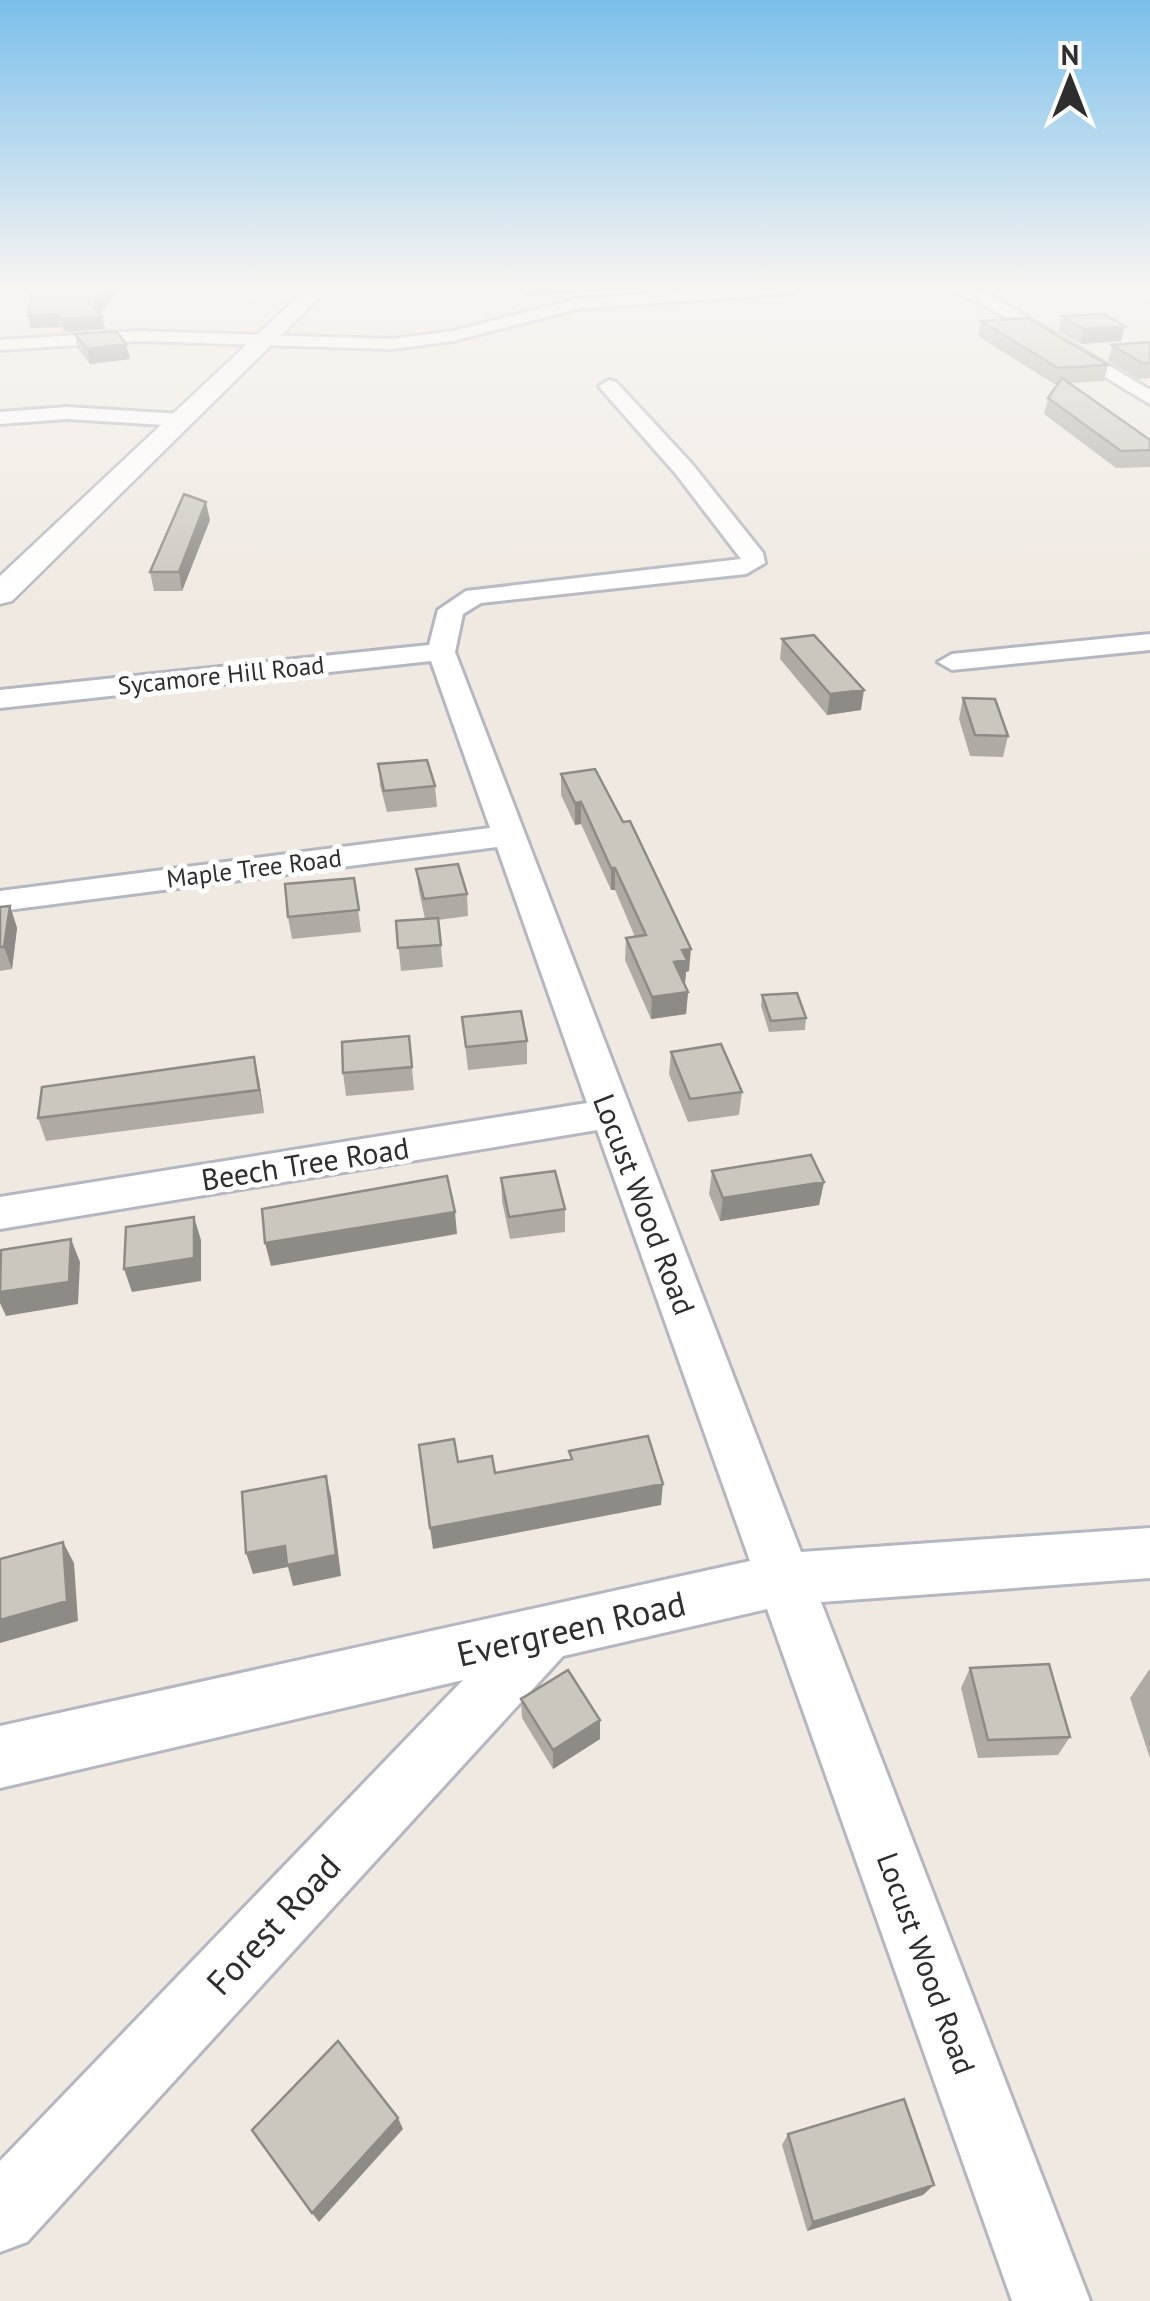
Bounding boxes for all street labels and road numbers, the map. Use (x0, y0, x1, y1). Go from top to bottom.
street label: Sycamore Hill Road (116, 648, 326, 702)
street label: Maple Tree Road (165, 841, 343, 895)
street label: Locust Wood Road (585, 1088, 705, 1320)
street label: Beech Tree Road (198, 1127, 412, 1199)
street label: Evergreen Road (452, 1579, 690, 1677)
street label: Forest Road (196, 1844, 350, 2004)
street label: Locust Wood Road (869, 1847, 985, 2079)

